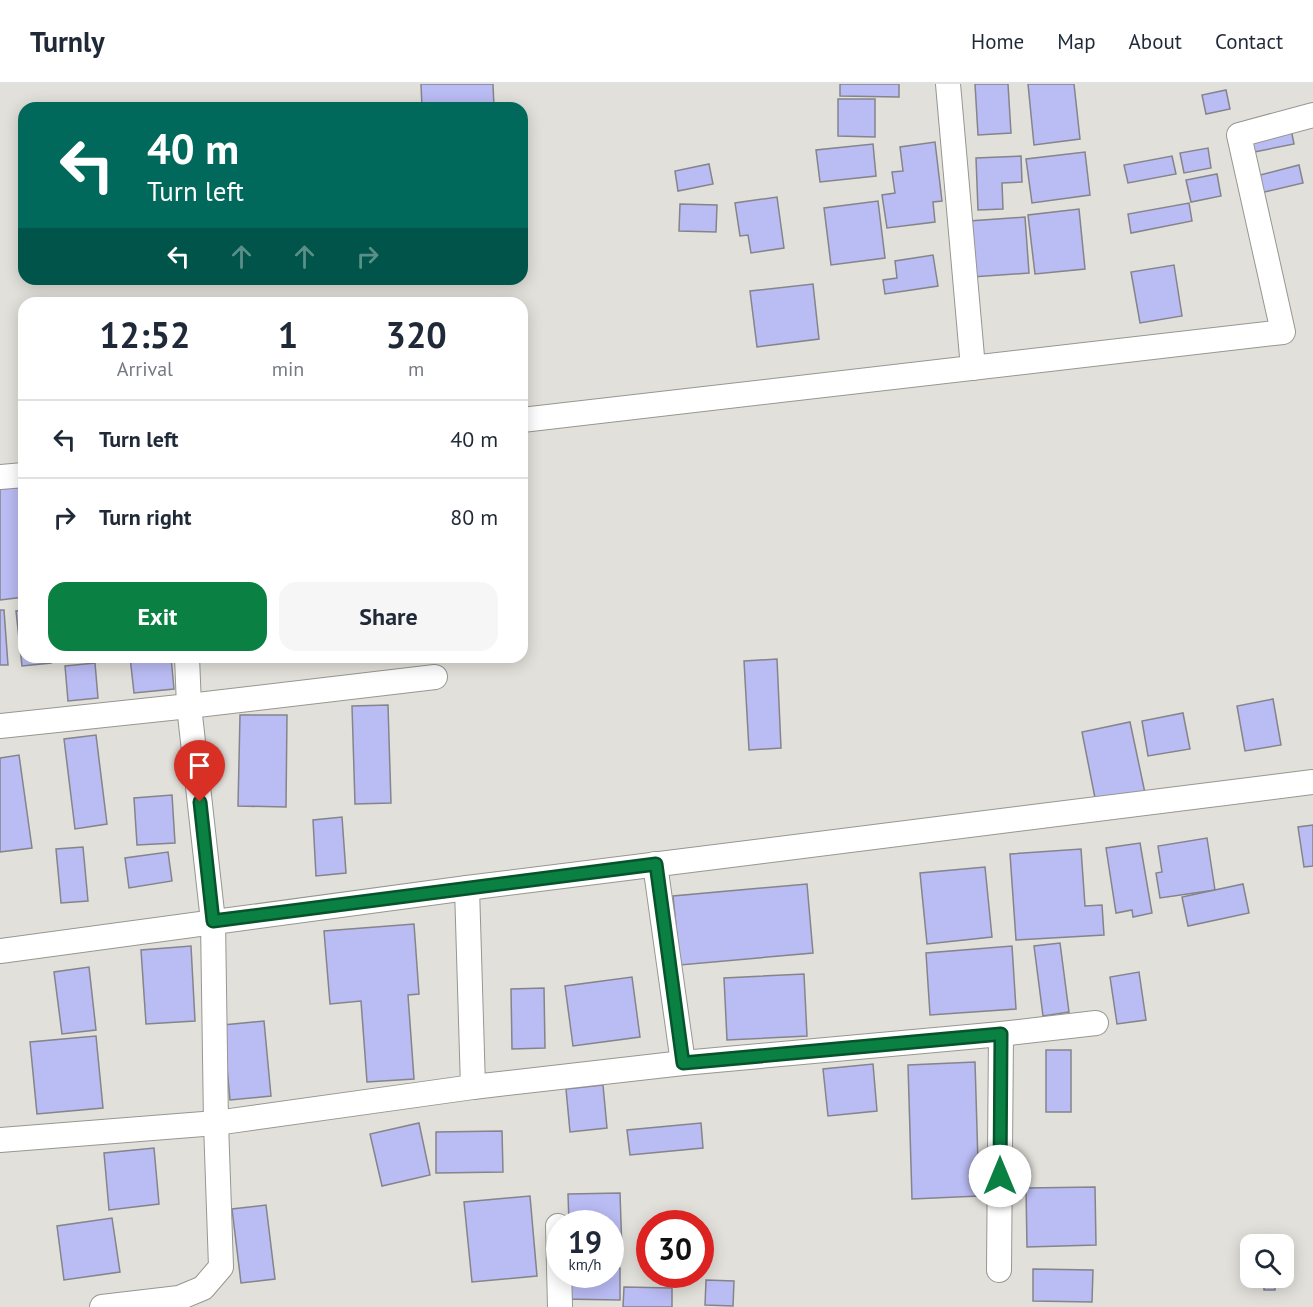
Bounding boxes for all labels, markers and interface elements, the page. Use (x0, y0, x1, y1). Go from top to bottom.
text: Turnly (30, 23, 105, 60)
text: Home (971, 28, 1024, 55)
text: Map (1057, 28, 1096, 55)
text: About (1129, 28, 1182, 55)
text: Contact (1215, 28, 1283, 55)
text: 40 m (147, 121, 239, 176)
icon: left (48, 126, 126, 204)
text: Turn left (147, 174, 244, 208)
icon: left (162, 240, 195, 273)
icon: ahead (225, 240, 258, 273)
icon: ahead (288, 240, 321, 273)
icon: right (351, 240, 384, 273)
text: 12:52 (99, 311, 191, 358)
text: 1 (278, 311, 298, 358)
text: 320 (386, 311, 447, 358)
text: Arrival (117, 356, 173, 382)
text: min (272, 356, 304, 382)
text: m (408, 356, 424, 382)
icon: left (48, 423, 81, 456)
text: Turn left (99, 425, 179, 453)
text: 40 m (450, 425, 498, 453)
icon: right (48, 501, 81, 534)
text: Turn right (99, 503, 191, 531)
text: 80 m (450, 503, 498, 531)
button: Exit (48, 582, 267, 651)
button: Share (279, 582, 498, 651)
pin (174, 740, 225, 802)
icon: arrive (183, 749, 216, 782)
position arrow (968, 1144, 1032, 1208)
speed limit sign: 30 (636, 1210, 714, 1288)
text: 19 (568, 1222, 602, 1261)
map controls (1240, 1234, 1294, 1288)
button: search (1240, 1234, 1294, 1288)
text: km/h (569, 1255, 601, 1274)

